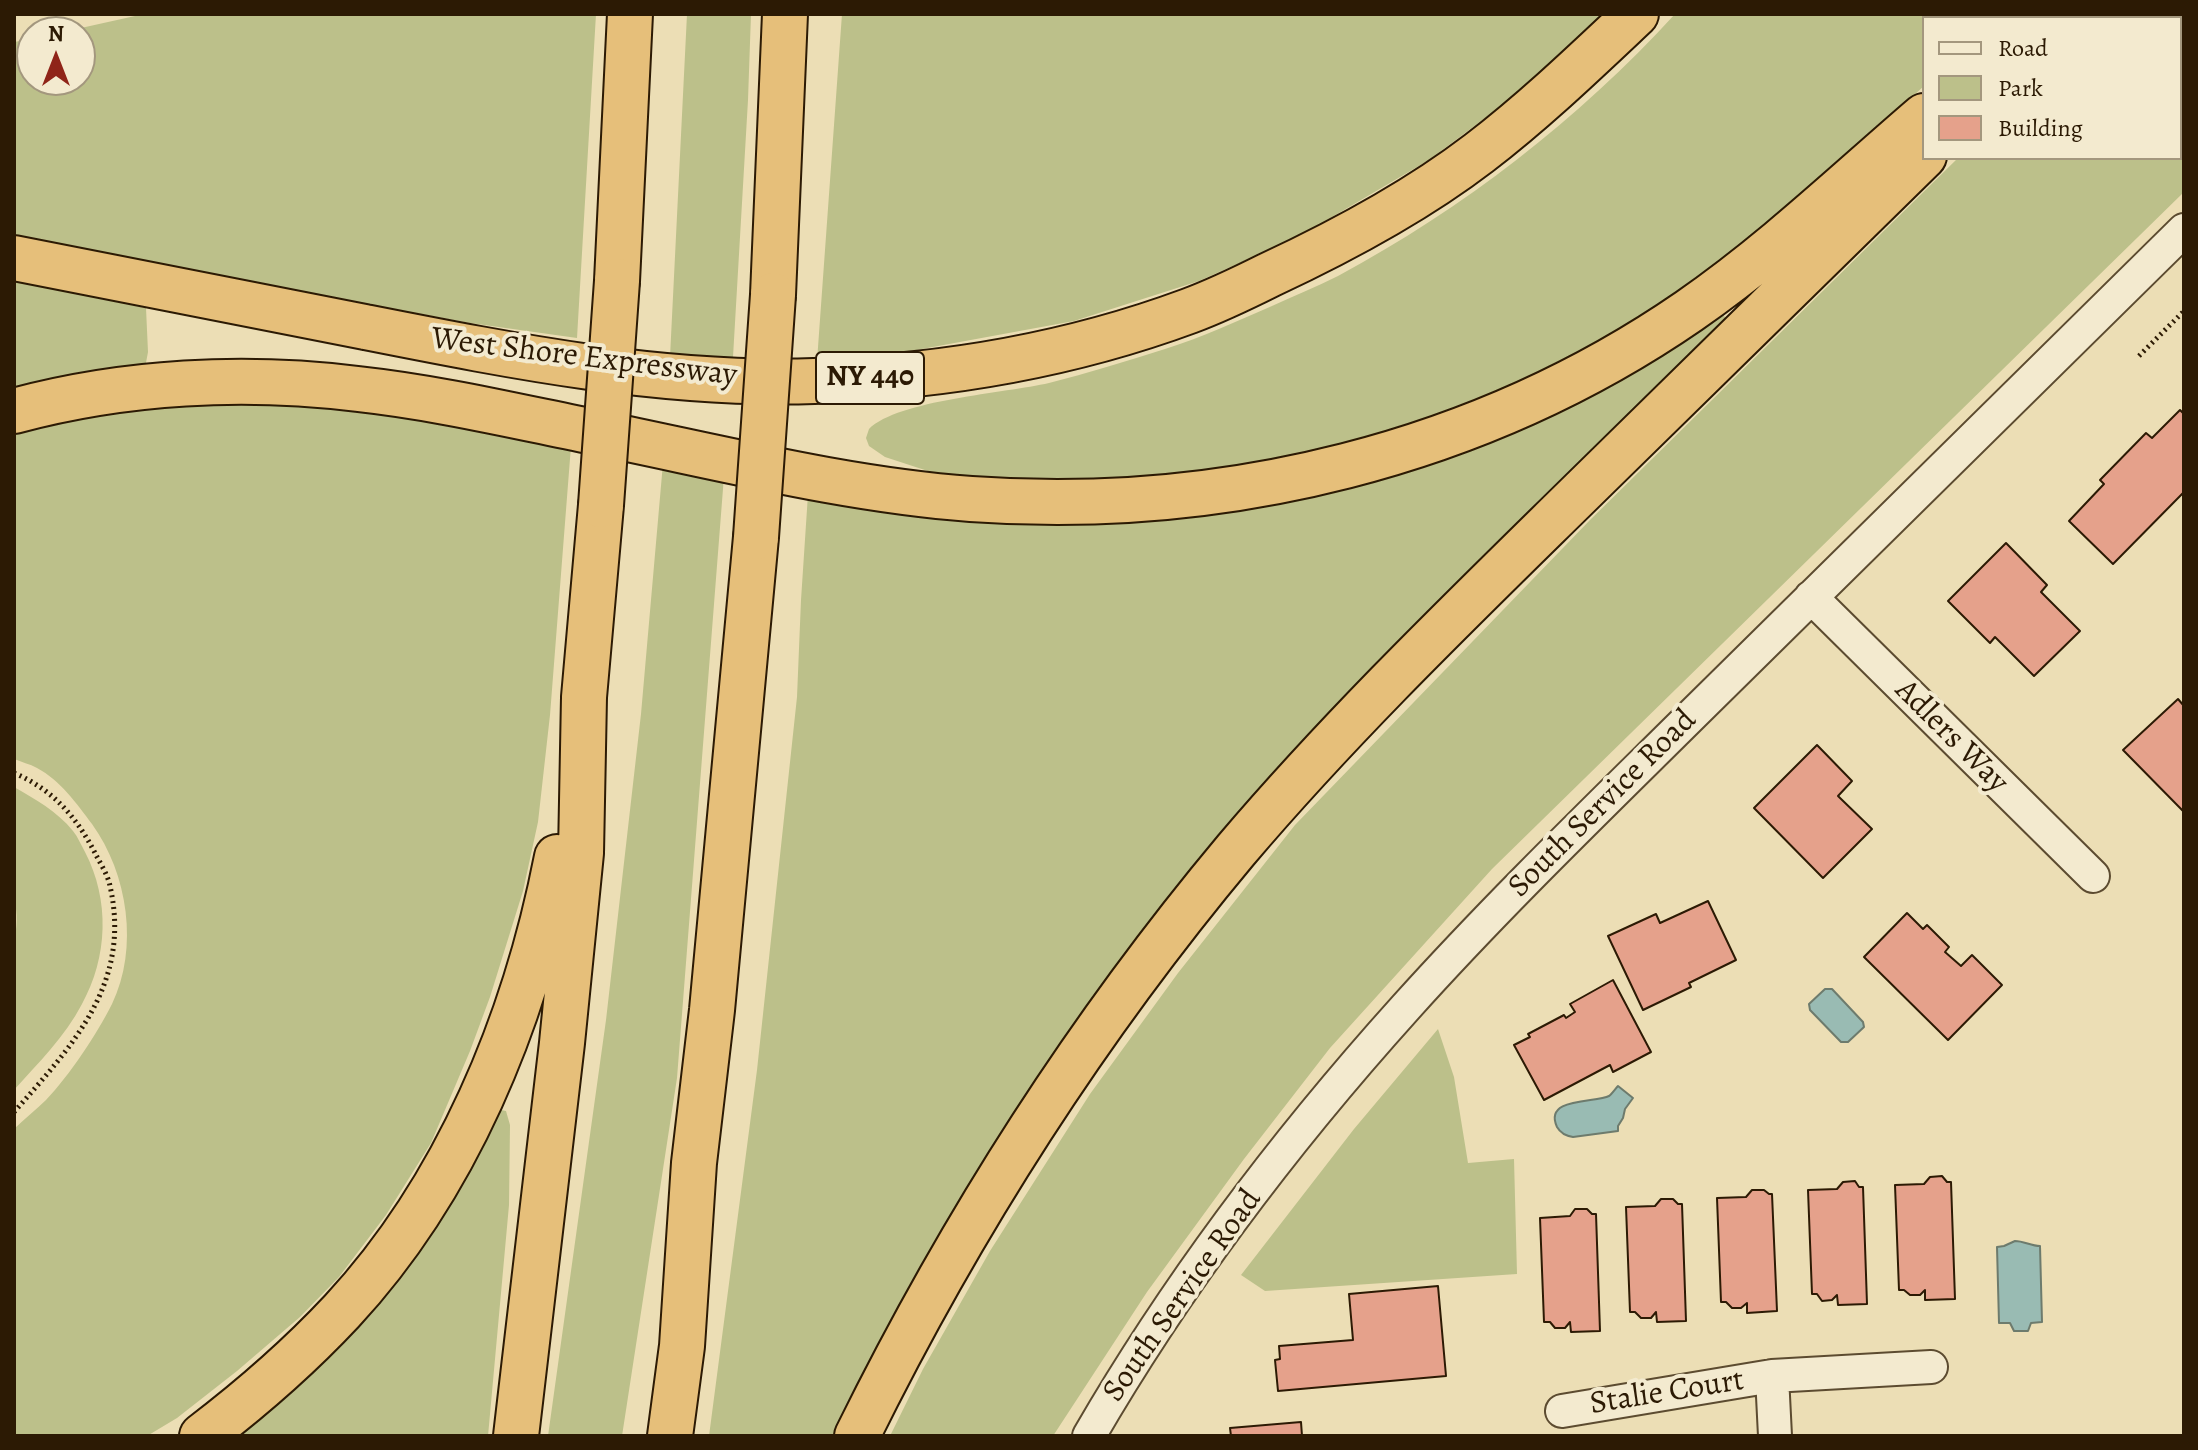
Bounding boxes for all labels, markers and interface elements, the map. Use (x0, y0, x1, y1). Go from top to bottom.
north arrow (16, 16, 96, 96)
legend (1922, 16, 2182, 160)
text: N (48, 19, 64, 49)
text: Road (1998, 32, 2048, 64)
text: Park (1998, 72, 2043, 104)
text: Building (1998, 112, 2083, 144)
street label: West Shore Expressway (429, 320, 739, 396)
road number: NY 440 (816, 352, 924, 404)
street label: Adlers Way (1886, 672, 2016, 802)
street label: South Service Road (1501, 702, 1705, 906)
street label: South Service Road (1095, 1182, 1271, 1410)
street label: Stalie Court (1587, 1362, 1747, 1424)

